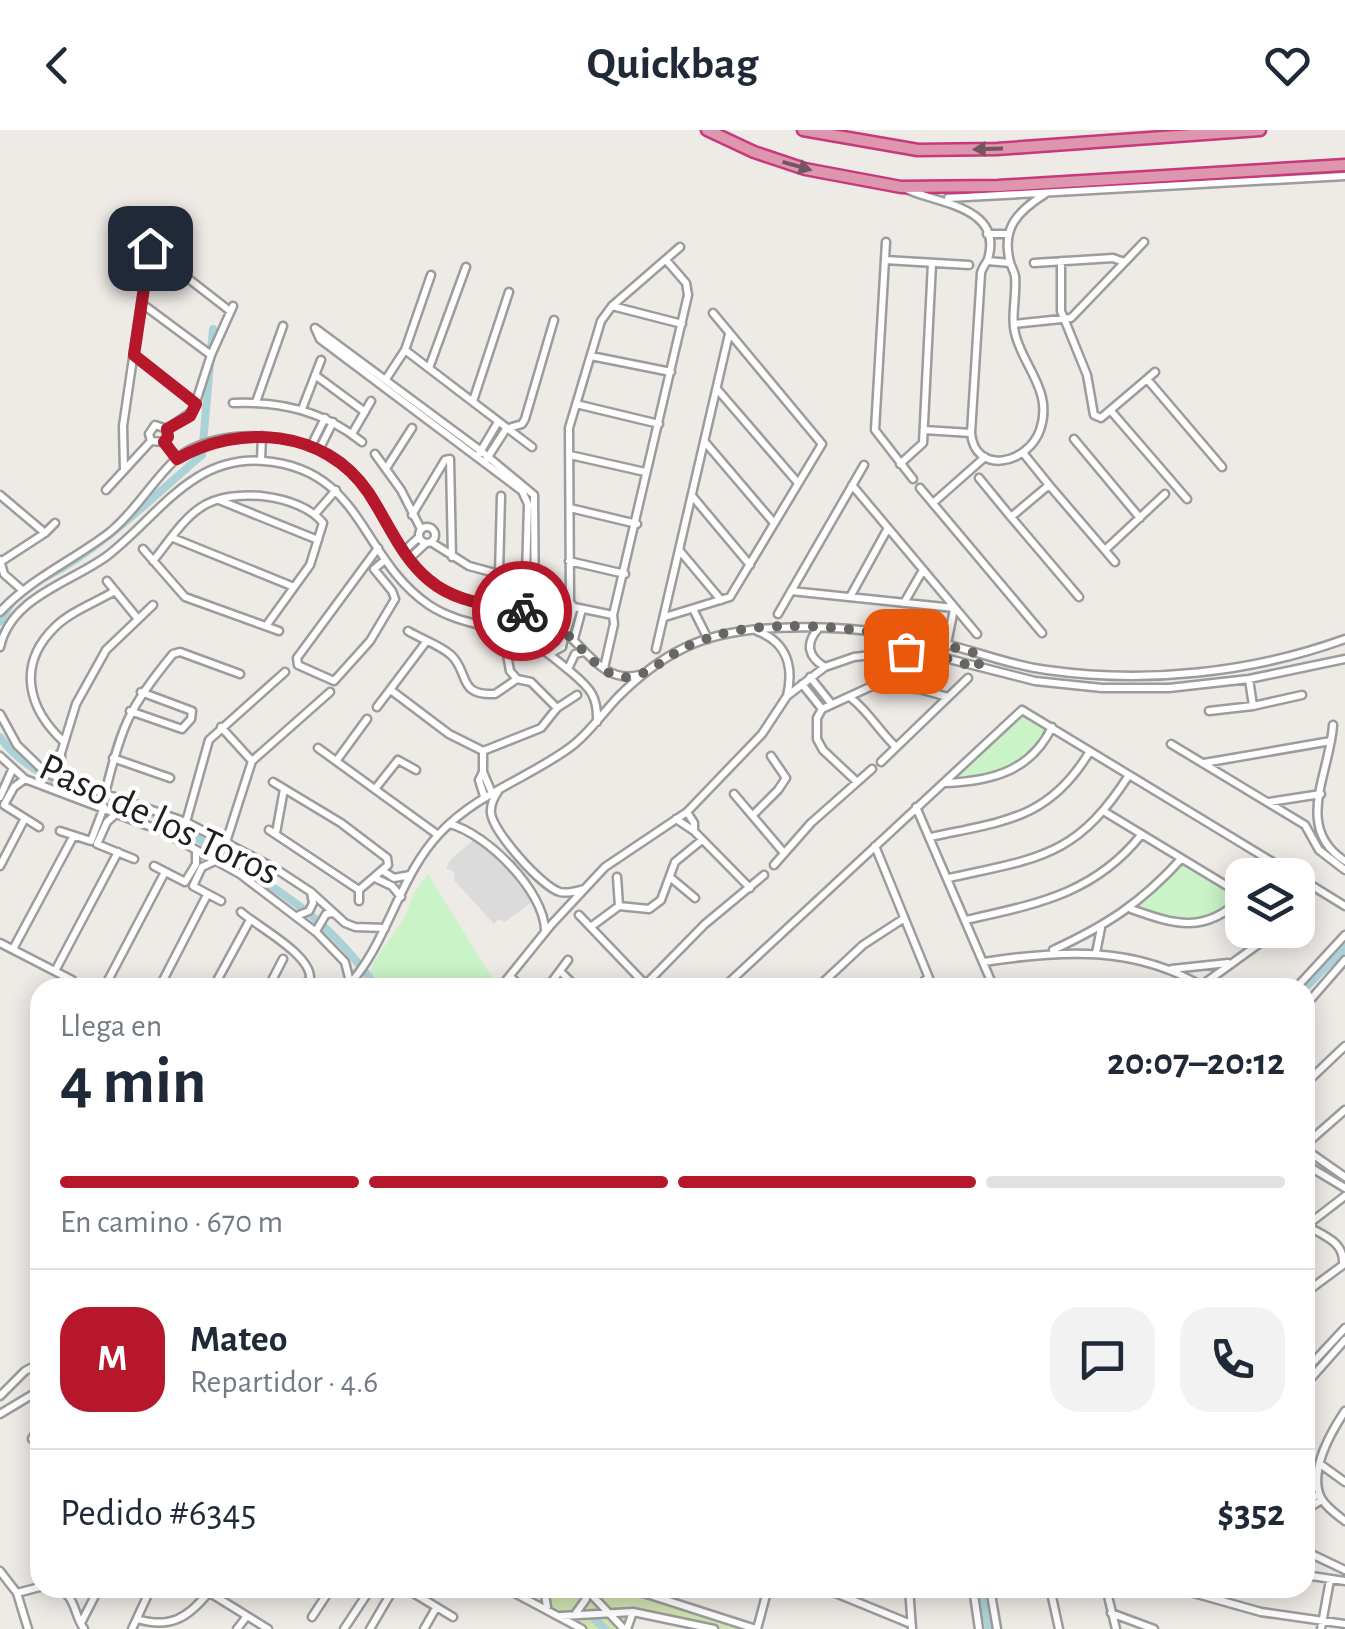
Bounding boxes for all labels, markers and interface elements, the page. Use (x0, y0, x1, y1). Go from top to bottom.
icon: back (30, 38, 85, 93)
icon: heart (1260, 38, 1315, 93)
text: Quickbag (587, 42, 758, 87)
one-way arrow (972, 141, 1004, 157)
one-way arrow (783, 159, 813, 174)
pin (108, 206, 193, 291)
icon: home (123, 221, 178, 276)
courier (472, 561, 572, 661)
icon: bike (495, 584, 550, 639)
pin (864, 609, 949, 694)
icon: bag (879, 624, 934, 679)
street label: Paso de los Toros (33, 747, 285, 893)
map controls (1225, 858, 1315, 948)
button: layers (1225, 858, 1315, 948)
text: Llega en (60, 1010, 162, 1042)
text: 20:07–20:12 (1107, 1044, 1285, 1082)
text: 4 min (60, 1050, 206, 1115)
text: En camino · 670 m (60, 1206, 283, 1238)
button: chat (1050, 1307, 1155, 1412)
button: phone (1180, 1307, 1285, 1412)
text: Mateo (190, 1321, 287, 1359)
text: M (97, 1340, 128, 1378)
text: Repartidor · 4.6 (190, 1366, 378, 1398)
text: Pedido #6345 (60, 1495, 256, 1533)
text: $352 (1217, 1495, 1285, 1533)

